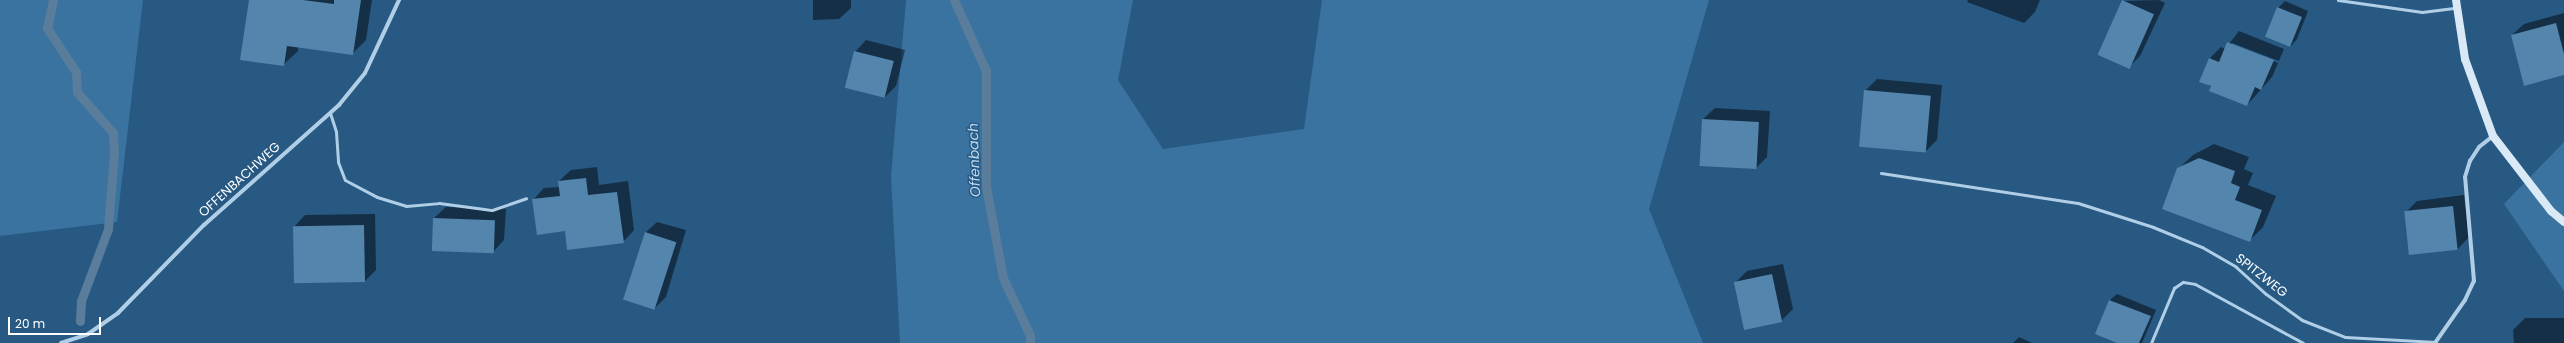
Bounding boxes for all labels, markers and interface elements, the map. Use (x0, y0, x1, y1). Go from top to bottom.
water label: Offenbach (964, 123, 984, 197)
street label: OFFENBACHWEG (196, 139, 284, 221)
street label: SPITZWEG (2232, 251, 2290, 301)
scale bar (10, 309, 103, 335)
text: 20 m (15, 315, 45, 332)

